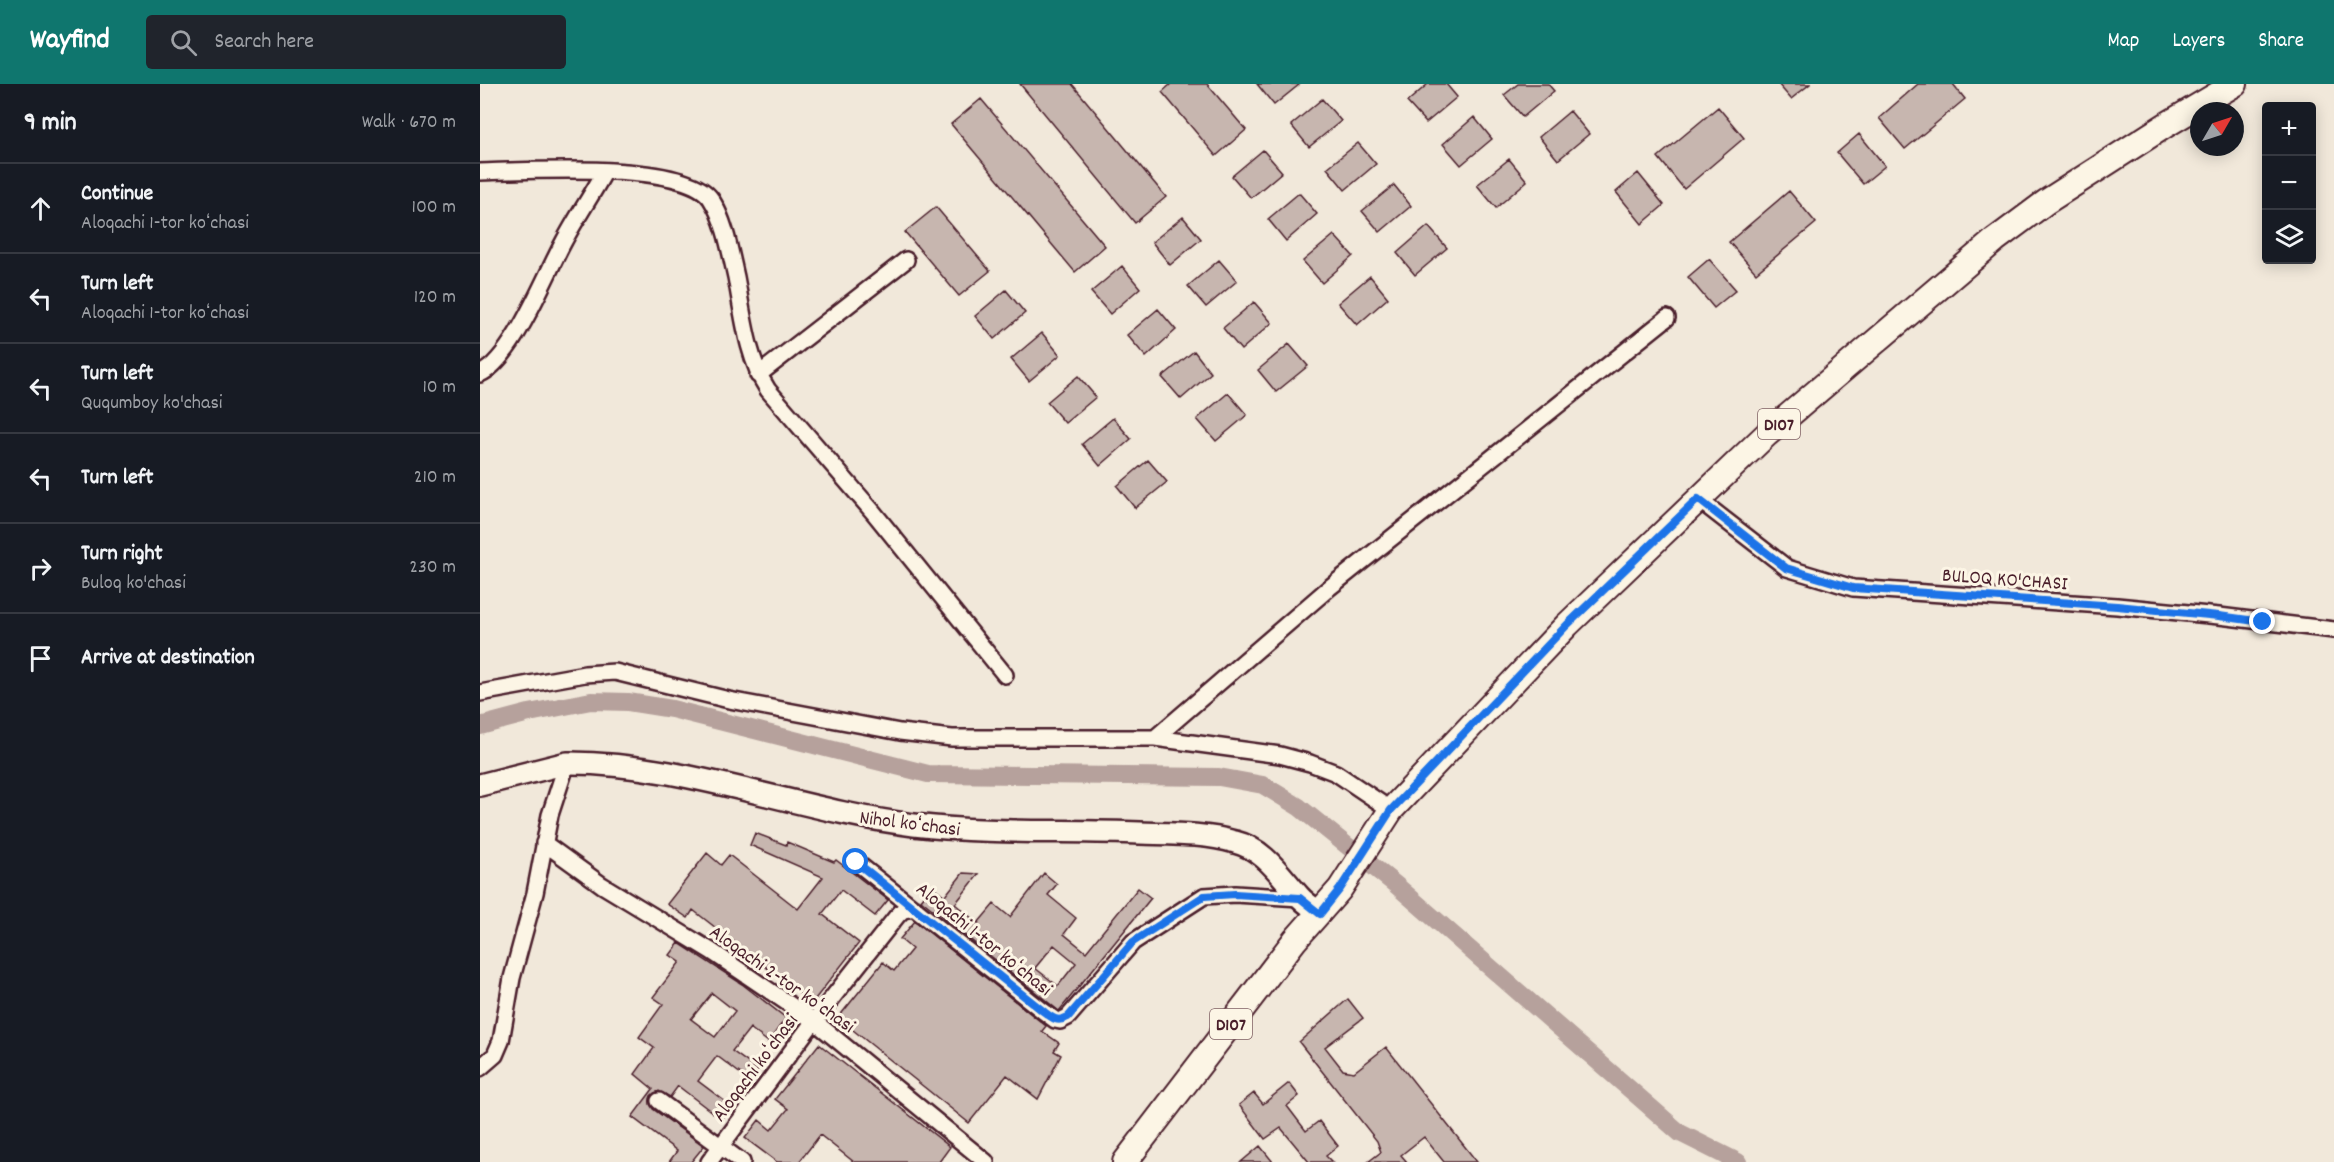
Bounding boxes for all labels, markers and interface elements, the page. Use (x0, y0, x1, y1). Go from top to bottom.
search box (146, 15, 566, 69)
text: Wayfind (30, 22, 110, 62)
icon: search (167, 26, 200, 59)
text: Search here (215, 27, 314, 58)
text: Map (2108, 27, 2139, 57)
text: Layers (2172, 27, 2225, 57)
text: Share (2258, 27, 2304, 57)
north arrow (2190, 102, 2244, 156)
map controls (2262, 102, 2316, 264)
button: + (2262, 102, 2316, 156)
text: 9 min (24, 105, 77, 142)
text: Walk · 670 m (362, 109, 456, 137)
button: − (2262, 156, 2316, 210)
text: Continue (81, 179, 153, 210)
icon: ahead (24, 192, 57, 225)
text: 100 m (412, 194, 456, 222)
text: Aloqachi 1-tor koʻchasi (81, 210, 249, 238)
button: layers (2262, 210, 2316, 264)
text: Turn left (81, 269, 153, 300)
icon: left (24, 282, 57, 315)
text: 120 m (414, 284, 456, 312)
text: Aloqachi 1-tor koʻchasi (81, 300, 249, 328)
text: Turn left (81, 359, 153, 390)
icon: left (24, 372, 57, 405)
text: 10 m (422, 374, 456, 402)
text: Ququmboy ko'chasi (81, 390, 222, 418)
road number: D107 (1758, 409, 1800, 439)
icon: left (24, 462, 57, 495)
text: Turn left (81, 463, 153, 494)
text: 210 m (414, 464, 456, 492)
text: Turn right (81, 539, 163, 570)
icon: right (24, 552, 57, 585)
text: 230 m (409, 554, 456, 582)
street label: BULOQ KO'CHASI (1941, 563, 2068, 599)
text: Buloq ko'chasi (81, 570, 186, 598)
route end (2249, 608, 2275, 634)
icon: arrive (24, 642, 57, 675)
text: Arrive at destination (81, 643, 255, 674)
street label: Nihol koʻchasi (858, 805, 962, 845)
route start (842, 848, 868, 874)
street label: Aloqachi 1-tor koʻchasi (909, 877, 1057, 1004)
street label: Aloqachi 2-tor koʻchasi (703, 920, 860, 1042)
street label: Aloqachi koʻchasi (707, 1009, 806, 1129)
road number: D107 (1210, 1009, 1252, 1039)

